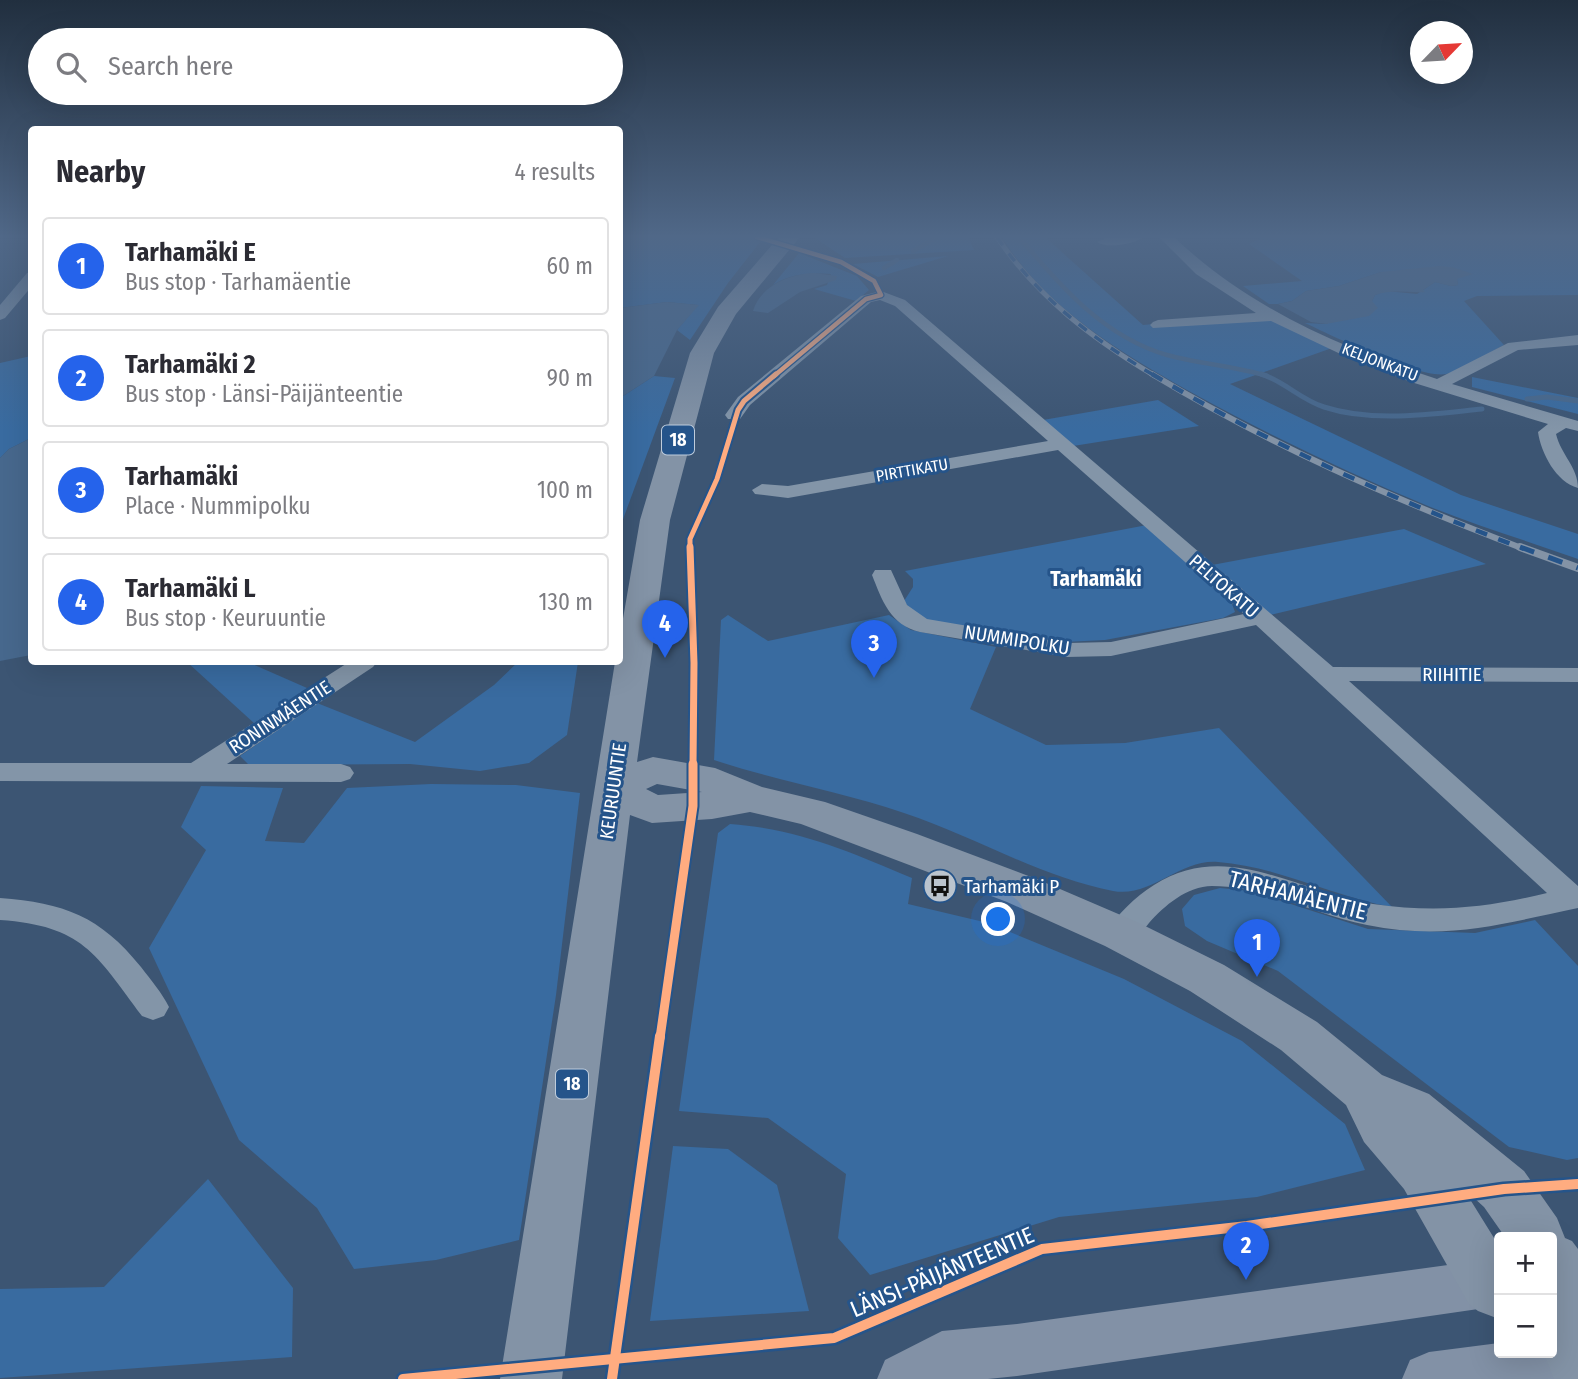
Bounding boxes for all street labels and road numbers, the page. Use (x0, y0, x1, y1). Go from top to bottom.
street label: KELJONKATU (1339, 339, 1421, 385)
road number: 18 (662, 426, 694, 454)
street label: PIRTTIKATU (874, 454, 950, 486)
street label: PELTOKATU (1184, 549, 1264, 623)
street label: NUMMIPOLKU (963, 620, 1071, 660)
street label: RIIHITIE (1422, 663, 1482, 686)
street label: RONINMÄENTIE (225, 676, 335, 758)
street label: KEURUUNTIE (595, 741, 631, 841)
street label: TARHAMÄENTIE (1226, 864, 1370, 926)
road number: 18 (556, 1070, 588, 1098)
street label: LÄNSI-PÄIJÄNTEENTIE (846, 1221, 1038, 1323)

